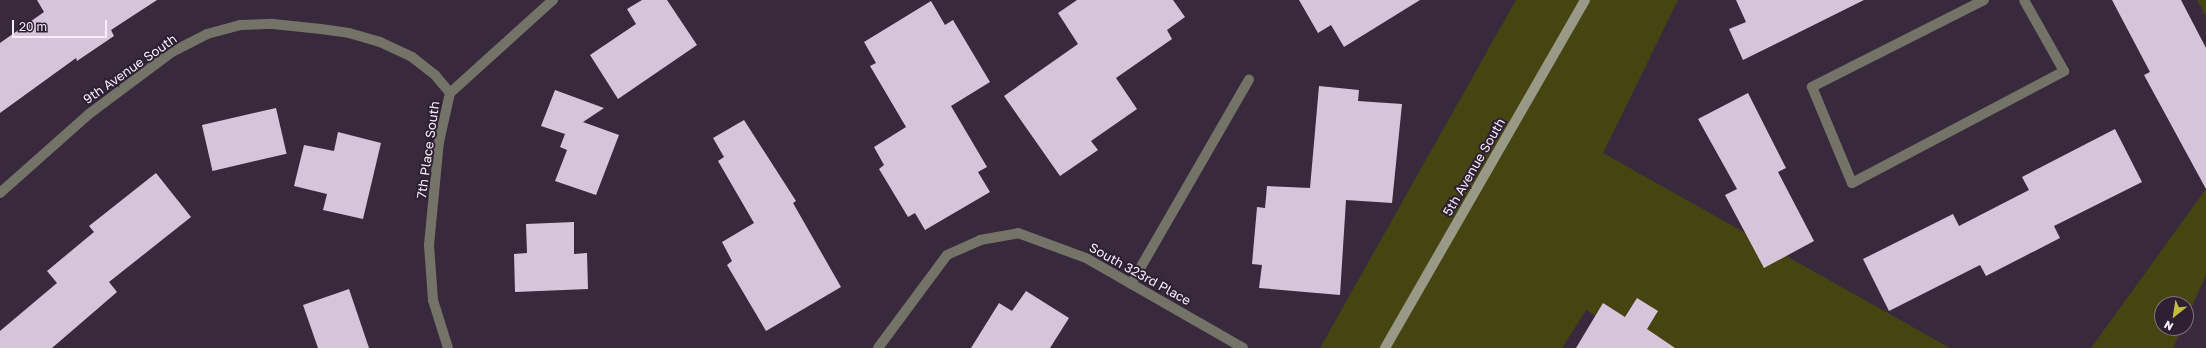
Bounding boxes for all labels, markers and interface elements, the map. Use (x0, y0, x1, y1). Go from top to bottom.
scale bar (14, 12, 109, 38)
text: 20 m (19, 19, 47, 34)
street label: 9th Avenue South (80, 31, 180, 107)
street label: 7th Place South (413, 100, 443, 200)
street label: 5th Avenue South (1440, 115, 1508, 219)
street label: South 323rd Place (1086, 240, 1194, 308)
north arrow (2154, 296, 2194, 336)
text: N (2161, 318, 2175, 334)

